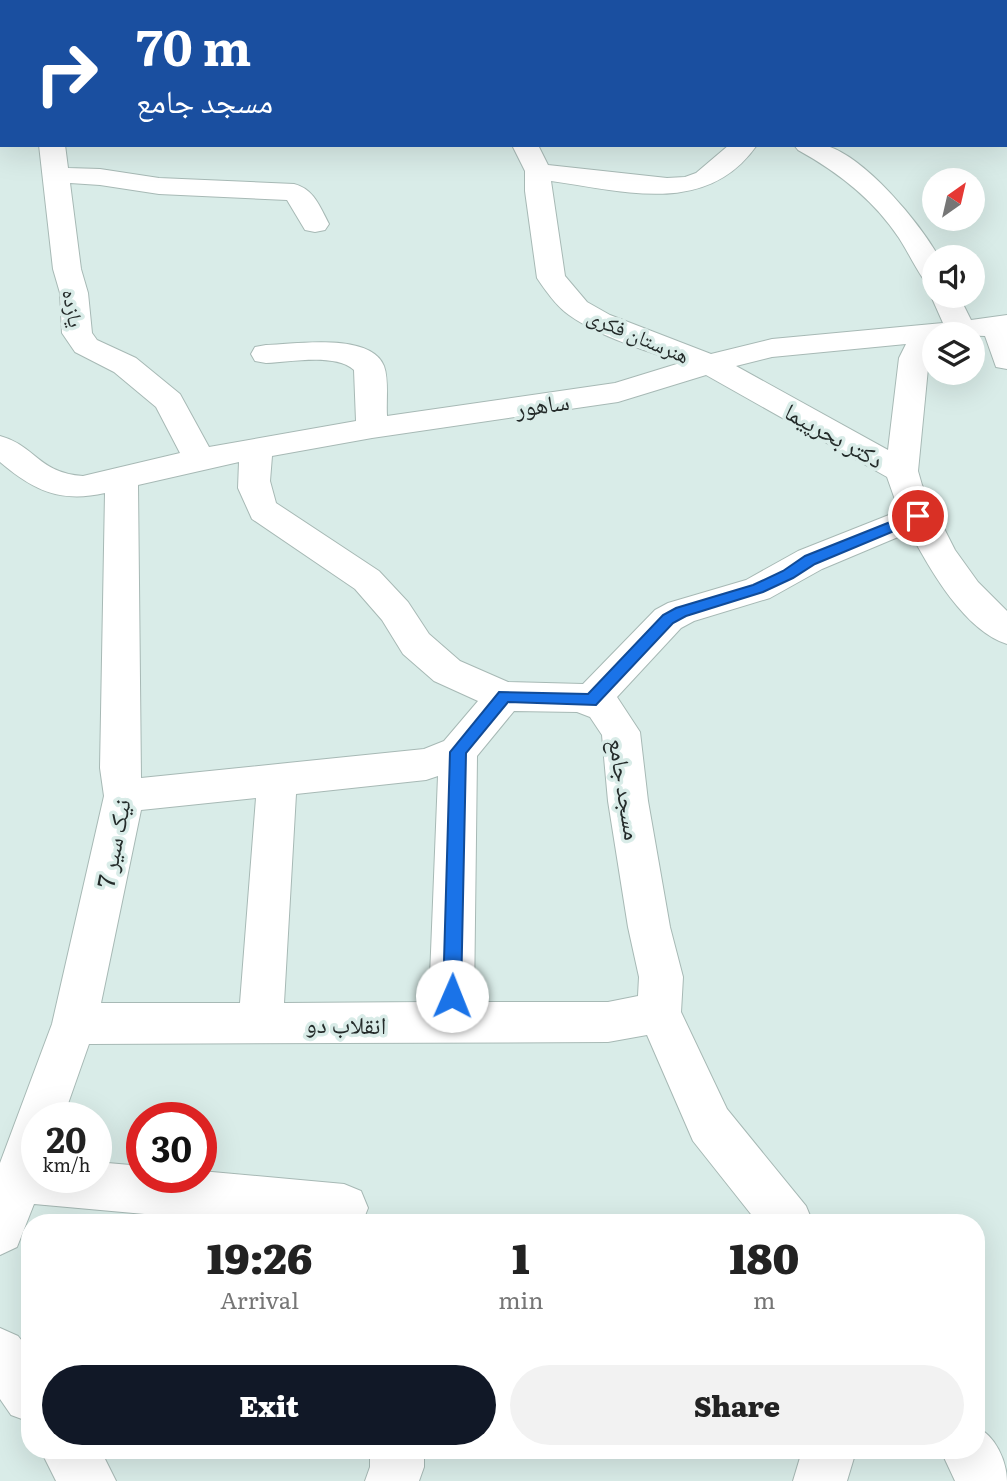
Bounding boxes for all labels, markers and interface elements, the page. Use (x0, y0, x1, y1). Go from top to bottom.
text: 70 m (136, 8, 251, 81)
icon: right (21, 28, 112, 119)
text: مسجد جامع (136, 75, 273, 123)
north arrow (922, 168, 985, 231)
map controls (922, 168, 985, 385)
button: sound (922, 245, 985, 308)
street label: یازده (56, 287, 94, 329)
street label: هنرستان فکری (583, 299, 695, 369)
button: layers (922, 322, 985, 385)
street label: ساهور (512, 382, 571, 424)
street label: دکتر بحرپیما (779, 392, 891, 476)
pin (888, 486, 948, 546)
icon: arrive (899, 497, 937, 535)
street label: مسجد جامع (602, 736, 652, 842)
street label: نیک سیر 7 (86, 796, 138, 890)
position arrow (415, 959, 489, 1033)
street label: انقلاب دو (305, 1005, 387, 1041)
speed limit sign: 30 (126, 1102, 217, 1193)
text: 20 (46, 1112, 87, 1164)
text: km/h (43, 1151, 90, 1178)
text: 19:26 (207, 1225, 312, 1287)
text: 1 (512, 1225, 530, 1287)
text: 180 (729, 1225, 799, 1287)
text: Arrival (220, 1282, 299, 1316)
text: min (498, 1282, 543, 1316)
text: m (753, 1282, 775, 1316)
button: Exit (42, 1365, 496, 1445)
button: Share (510, 1365, 964, 1445)

